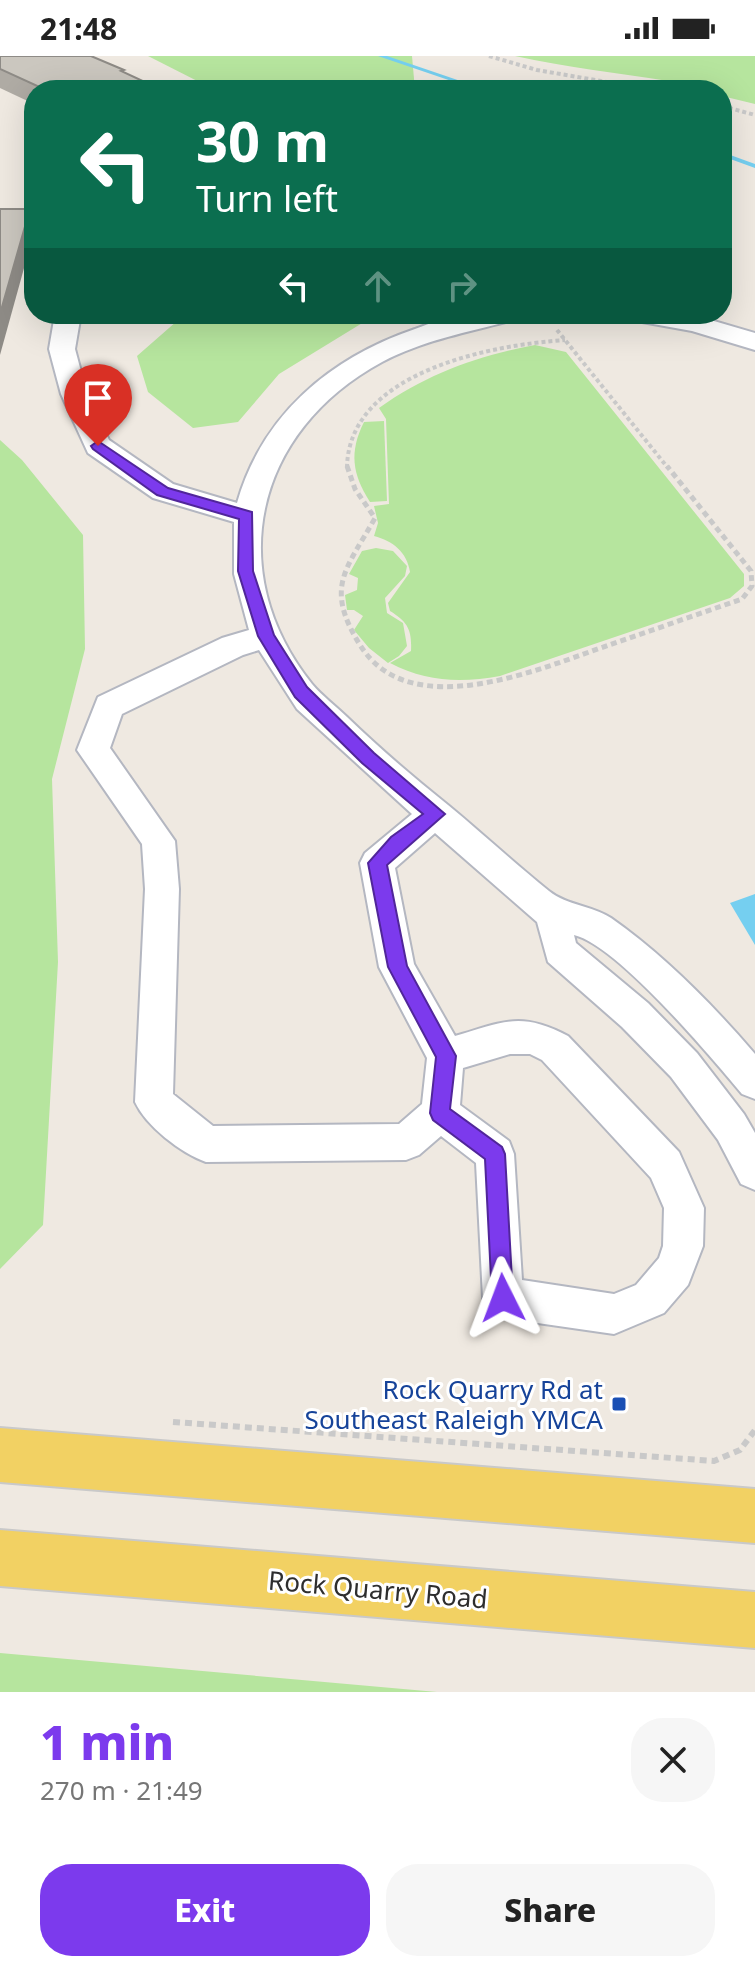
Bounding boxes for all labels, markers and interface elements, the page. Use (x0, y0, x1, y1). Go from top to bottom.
text: 21:48 (40, 8, 117, 49)
text: 30 m (196, 102, 329, 178)
icon: left (64, 112, 168, 216)
text: Turn left (196, 174, 338, 223)
icon: left (272, 264, 316, 308)
icon: ahead (356, 264, 400, 308)
icon: right (440, 264, 484, 308)
pin (64, 364, 132, 446)
icon: arrive (76, 376, 120, 420)
position arrow (461, 1256, 545, 1340)
place label: Rock Quarry Rd at Southeast Raleigh YMCA (305, 1371, 603, 1437)
marker: Rock Quarry Rd at Southeast Raleigh YMCA (610, 1395, 628, 1413)
street label: Rock Quarry Road (267, 1561, 489, 1617)
text: 1 min (40, 1709, 174, 1774)
button: close (631, 1718, 715, 1802)
text: 270 m · 21:49 (40, 1772, 203, 1808)
button: Exit (40, 1864, 370, 1956)
button: Share (386, 1864, 715, 1956)

